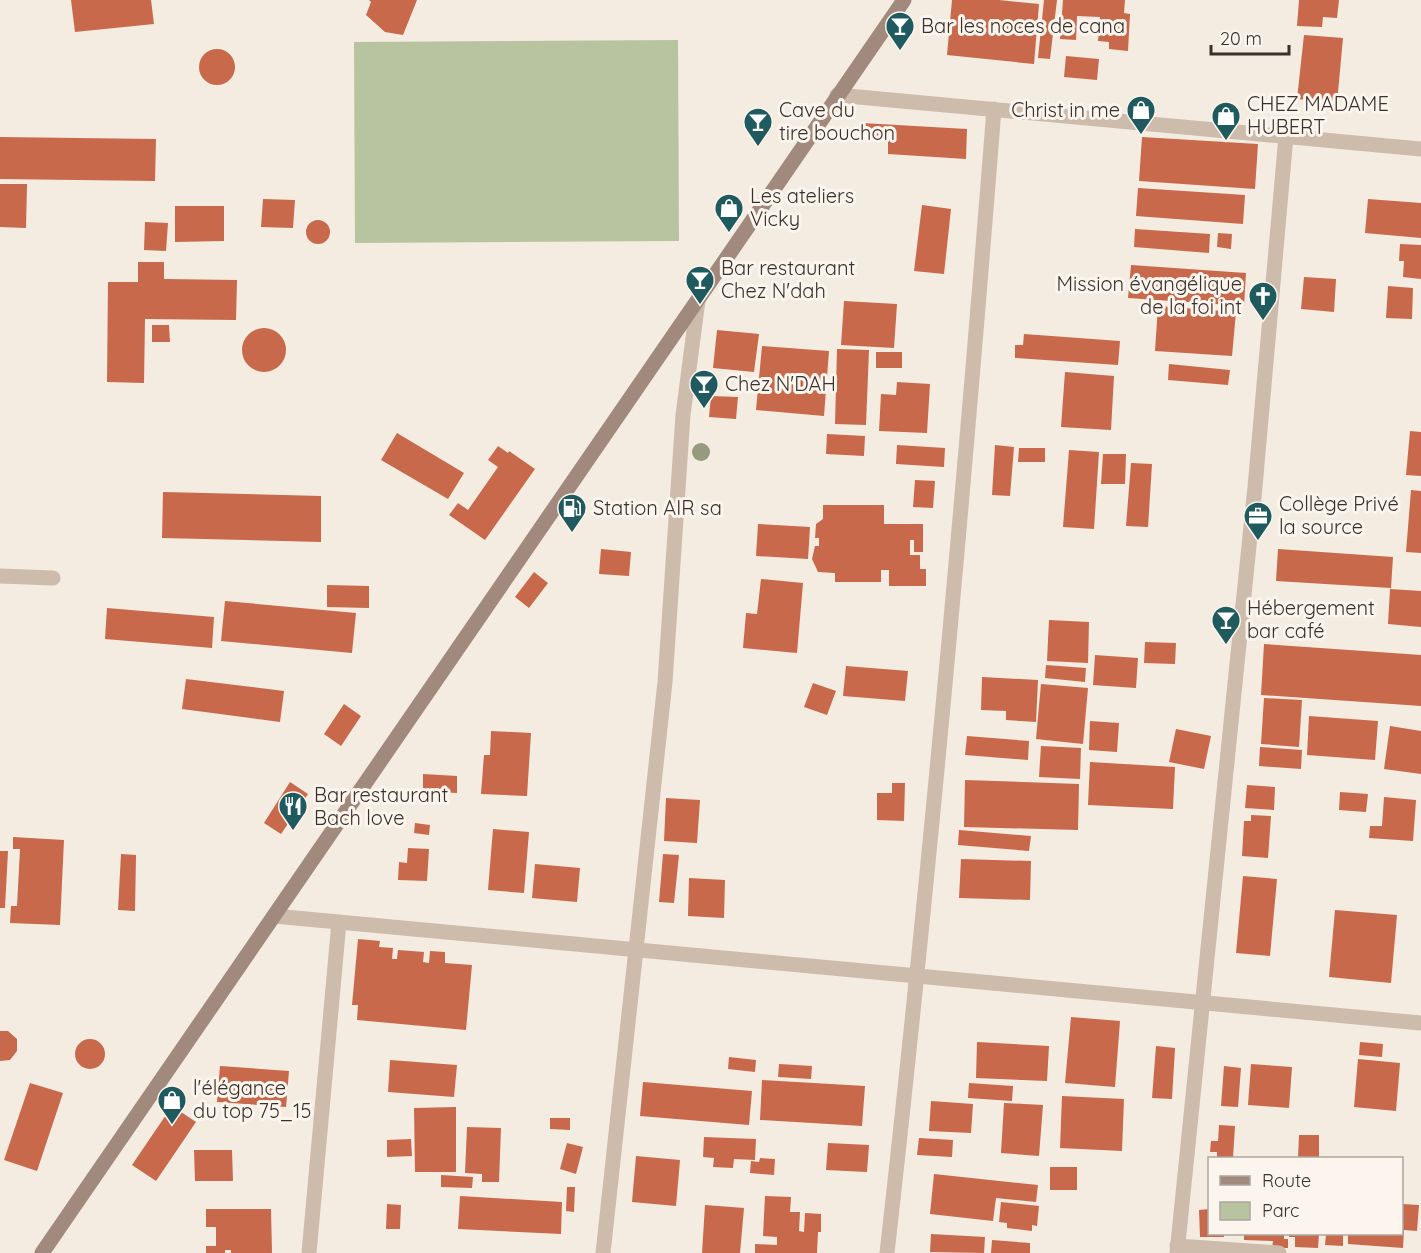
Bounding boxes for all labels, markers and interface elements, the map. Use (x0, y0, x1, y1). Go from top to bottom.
bar icon: Bar les noces de cana (884, 10, 916, 52)
place label: Bar les noces de cana (921, 13, 1125, 38)
scale bar (1211, 18, 1289, 56)
text: 20 m (1220, 27, 1262, 50)
place label: CHEZ MADAME HUBERT (1247, 91, 1389, 139)
shop icon: Christ in me (1125, 94, 1157, 136)
place label: Cave du tire bouchon (779, 97, 895, 145)
place label: Christ in me (1011, 97, 1120, 122)
shop icon: CHEZ MADAME HUBERT (1210, 100, 1242, 142)
bar icon: Cave du tire bouchon (742, 106, 774, 148)
place label: Les ateliers Vicky (750, 183, 854, 231)
shop icon: Les ateliers Vicky (713, 192, 745, 234)
place label: Bar restaurant Chez N'dah (721, 255, 855, 303)
bar icon: Bar restaurant Chez N'dah (684, 264, 716, 306)
place label: Mission évangélique de la foi int (1057, 271, 1242, 319)
church icon: Mission évangélique de la foi int (1247, 280, 1279, 322)
bar icon: Chez N'DAH (688, 368, 720, 410)
place label: Chez N'DAH (725, 371, 836, 396)
place label: Collège Privé la source (1279, 491, 1399, 539)
fuel station icon: Station AIR sa (556, 492, 588, 534)
place label: Station AIR sa (593, 495, 722, 520)
office icon: Collège Privé la source (1242, 500, 1274, 542)
place label: Hébergement bar café (1247, 595, 1375, 643)
bar icon: Hébergement bar café (1210, 604, 1242, 646)
place label: Bar restaurant Bach love (314, 782, 448, 830)
restaurant icon: Bar restaurant Bach love (277, 790, 309, 832)
place label: l'élégance du top 75_15 (193, 1075, 311, 1123)
shop icon: l'élégance du top 75_15 (156, 1084, 188, 1126)
legend (1208, 1157, 1403, 1235)
text: Route (1262, 1169, 1311, 1192)
text: Parc (1262, 1199, 1299, 1222)

